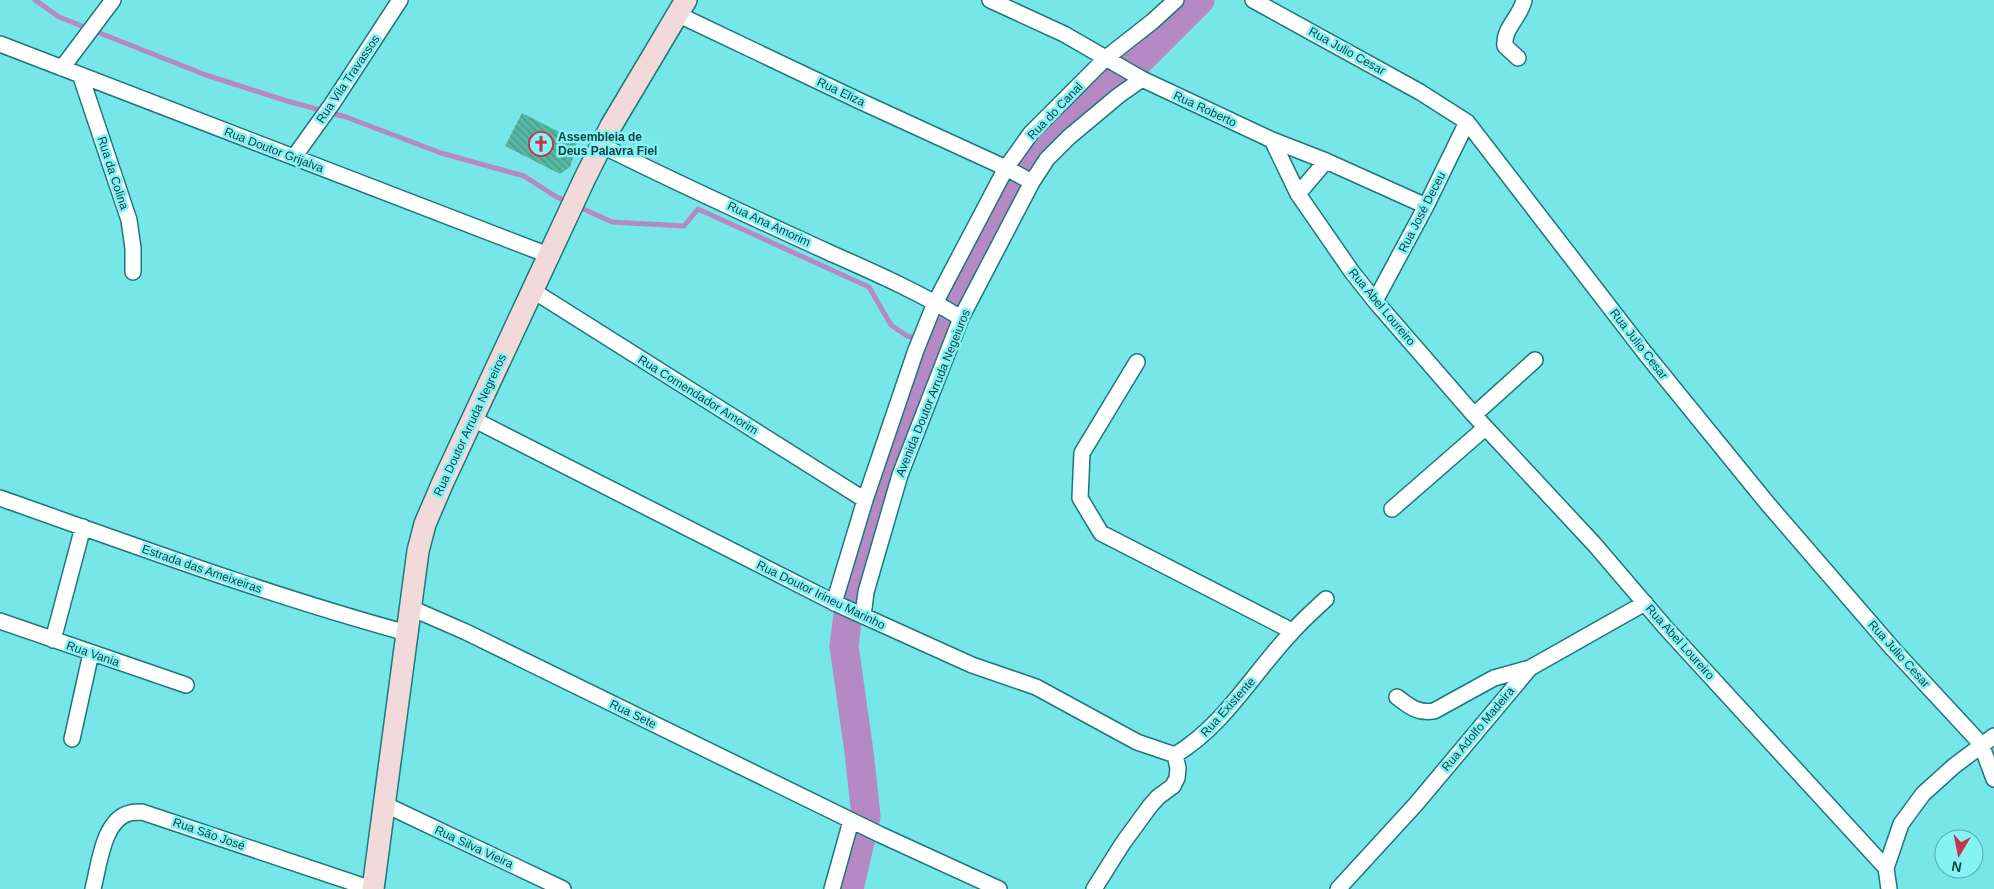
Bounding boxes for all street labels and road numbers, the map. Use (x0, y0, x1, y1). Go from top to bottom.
street label: Rua Julio Cesar (1306, 24, 1388, 78)
street label: Rua Vila Travassos (313, 32, 383, 126)
street label: Rua Eliza (815, 75, 868, 109)
street label: Rua do Canal (1024, 80, 1086, 142)
street label: Rua Roberto (1171, 88, 1239, 130)
street label: Rua Doutor Grijalva (222, 125, 326, 176)
street label: Rua da Colina (95, 135, 132, 212)
street label: Rua José Deceu (1396, 169, 1448, 255)
street label: Rua Ana Amorim (725, 199, 813, 249)
street label: Rua Abel Loureiro (1346, 266, 1418, 349)
street label: Rua Julio Cesar (1607, 306, 1671, 382)
street label: Avenida Doutor Arruda Negeiuros (893, 307, 973, 479)
street label: Rua Doutor Arruda Negreiros (431, 352, 509, 498)
street label: Rua Comendador Amorim (635, 352, 761, 438)
street label: Estrada das Ameixeiras (140, 542, 264, 596)
street label: Rua Doutor Irineu Marinho (754, 558, 888, 632)
street label: Rua Abel Loureiro (1643, 602, 1718, 683)
street label: Rua Julio Cesar (1865, 618, 1933, 690)
street label: Rua Vania (65, 638, 122, 670)
street label: Rua Existente (1198, 674, 1258, 739)
street label: Rua Adolfo Madeira (1439, 684, 1517, 774)
street label: Rua Sete (607, 697, 659, 731)
street label: Rua São José (171, 815, 247, 853)
street label: Rua Silva Vieira (432, 823, 516, 871)

